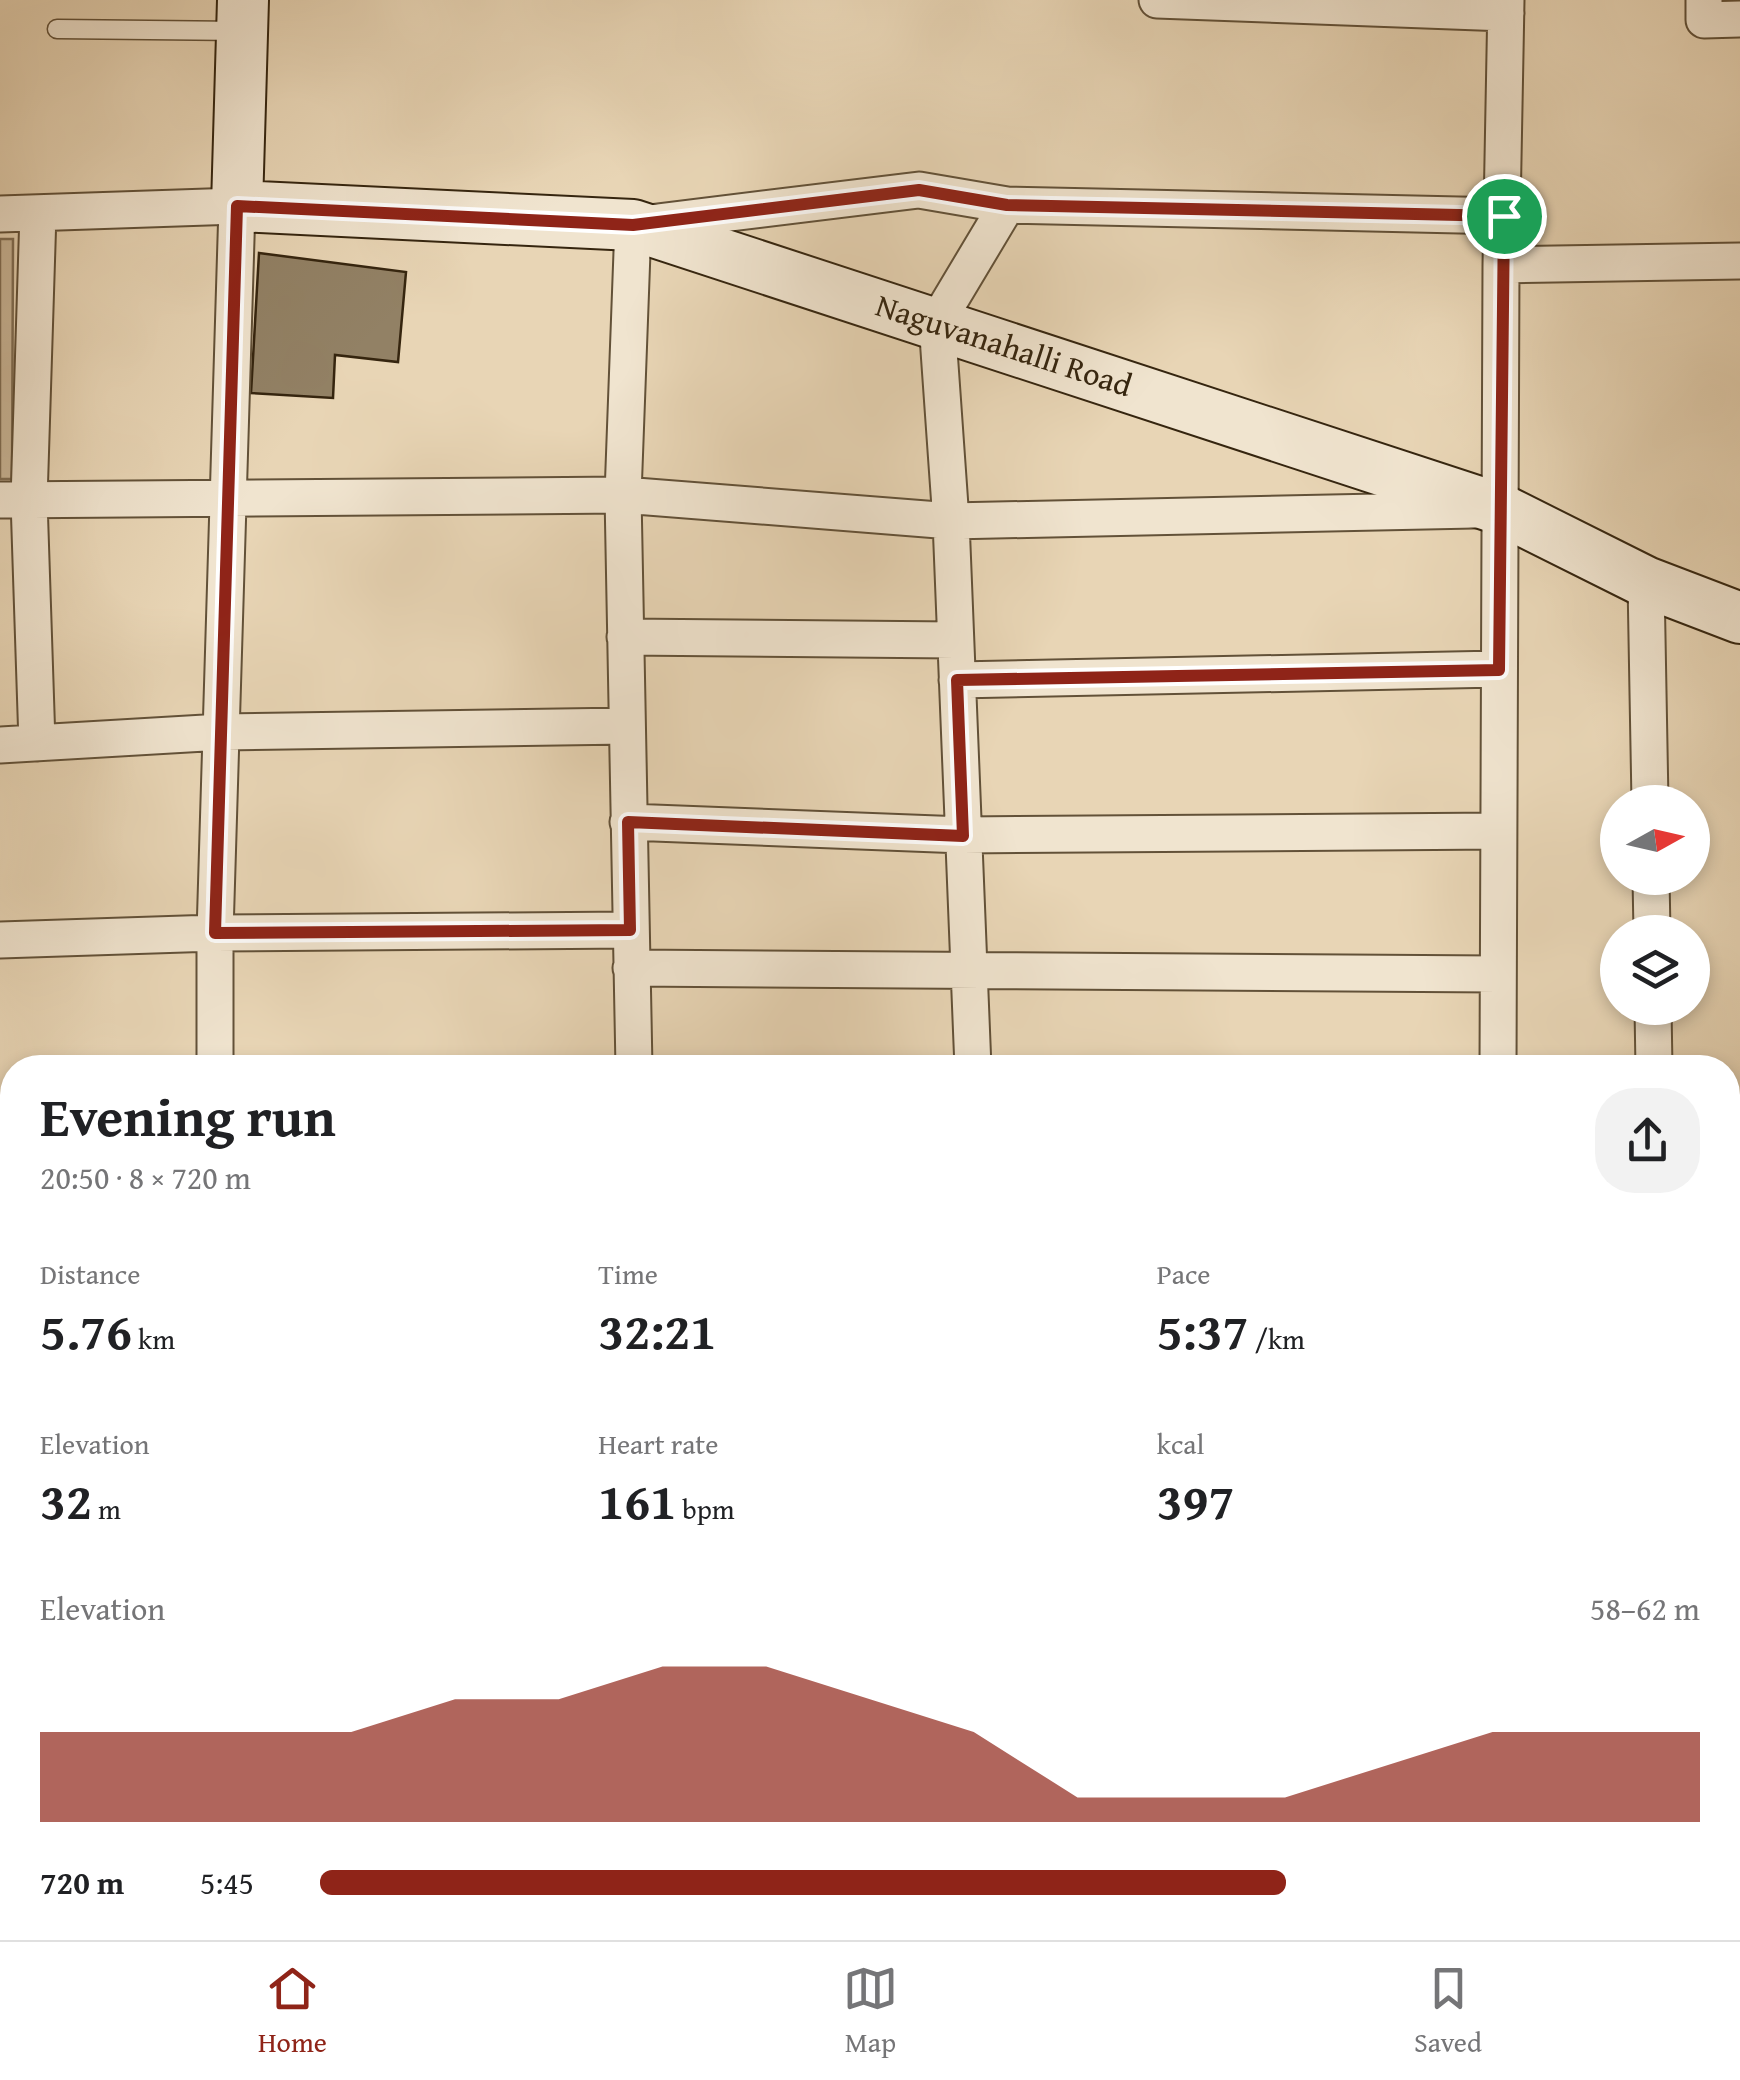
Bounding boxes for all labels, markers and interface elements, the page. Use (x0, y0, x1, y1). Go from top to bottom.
pin (1462, 174, 1547, 259)
icon: arrive (1477, 189, 1532, 244)
street label: Naguvanahalli Road (870, 281, 1138, 408)
north arrow (1600, 785, 1710, 895)
map controls (1600, 785, 1710, 1025)
button: layers (1600, 915, 1710, 1025)
text: Evening run (40, 1076, 336, 1156)
button: share (1595, 1088, 1700, 1193)
text: 20:50 · 8 × 720 m (40, 1154, 251, 1201)
text: Distance (40, 1253, 140, 1294)
text: Time (598, 1253, 658, 1294)
text: Pace (1157, 1253, 1211, 1294)
text: 5.76 (40, 1294, 132, 1367)
text: 32:21 (598, 1294, 716, 1367)
text: 5:37 (1157, 1294, 1249, 1367)
text: km (132, 1318, 175, 1359)
text: /km (1249, 1318, 1305, 1359)
text: Elevation (40, 1423, 150, 1464)
text: Heart rate (598, 1423, 718, 1464)
text: kcal (1157, 1423, 1204, 1464)
text: 32 (40, 1464, 92, 1537)
text: 161 (598, 1464, 676, 1537)
text: 397 (1157, 1464, 1234, 1537)
text: m (92, 1488, 121, 1529)
text: bpm (676, 1488, 735, 1529)
text: Elevation (40, 1585, 165, 1632)
text: 58–62 m (1590, 1585, 1700, 1632)
text: 720 m (40, 1859, 124, 1906)
text: 5:45 (200, 1859, 254, 1906)
tab: Home (258, 1961, 327, 2062)
tab: Map (843, 1961, 898, 2062)
tab: Saved (1414, 1961, 1482, 2062)

